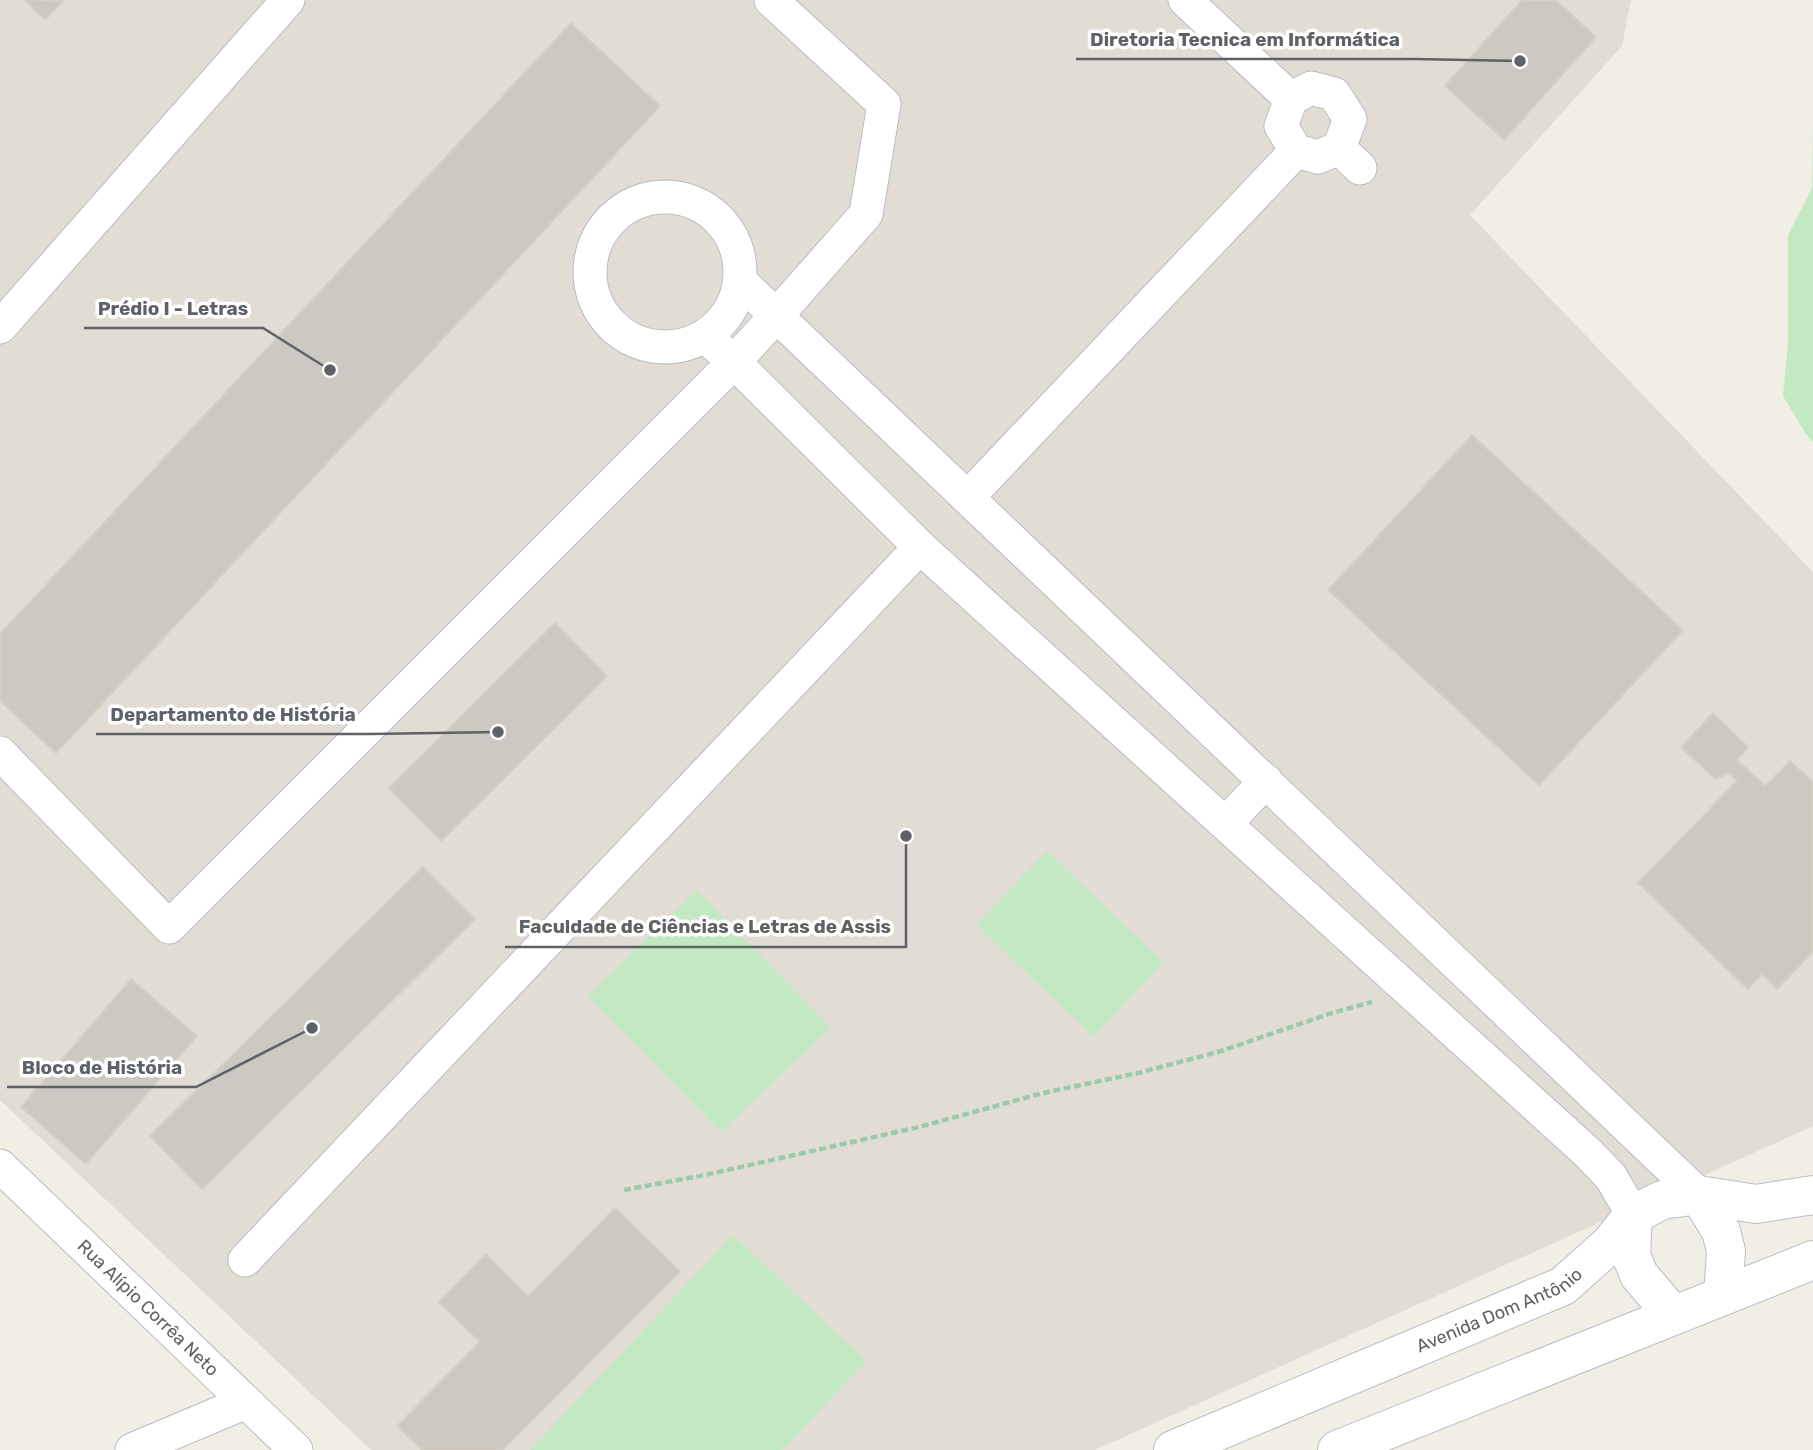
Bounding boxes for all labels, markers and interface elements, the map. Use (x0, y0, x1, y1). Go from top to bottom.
callout: Diretoria Tecnica em Informática (1076, 19, 1414, 59)
text: Diretoria Tecnica em Informática (1090, 28, 1400, 51)
callout: Prédio I - Letras (84, 288, 263, 328)
text: Prédio I - Letras (98, 297, 248, 320)
callout: Departamento de História (96, 694, 370, 734)
text: Departamento de História (110, 703, 356, 726)
callout: Faculdade de Ciências e Letras de Assis (505, 907, 906, 947)
text: Faculdade de Ciências e Letras de Assis (519, 915, 891, 938)
callout: Bloco de História (7, 1047, 196, 1087)
text: Bloco de História (22, 1056, 182, 1079)
street label: Rua Alípio Corrêa Neto (73, 1235, 223, 1381)
street label: Avenida Dom Antônio (1413, 1263, 1587, 1357)

